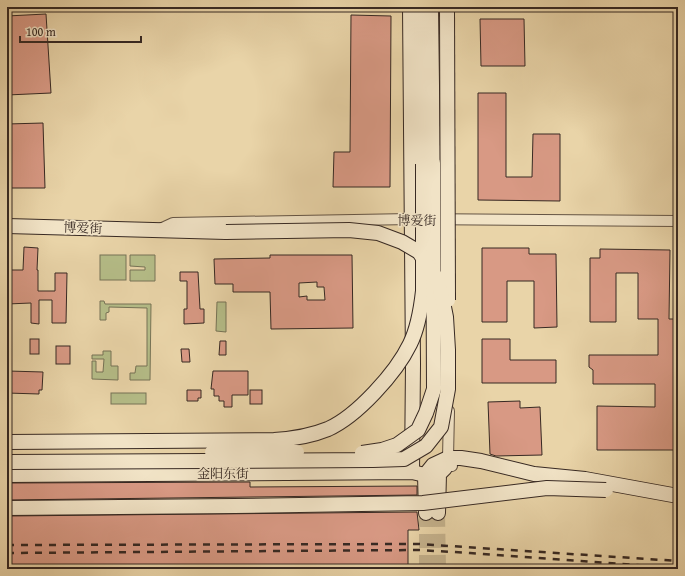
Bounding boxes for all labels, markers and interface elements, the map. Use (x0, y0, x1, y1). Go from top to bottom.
scale bar (20, 18, 141, 44)
text: 100 m (26, 23, 56, 40)
street label: 博爱街 (397, 211, 437, 230)
street label: 博爱街 (63, 218, 103, 238)
street label: 金阳东街 (197, 464, 249, 483)

